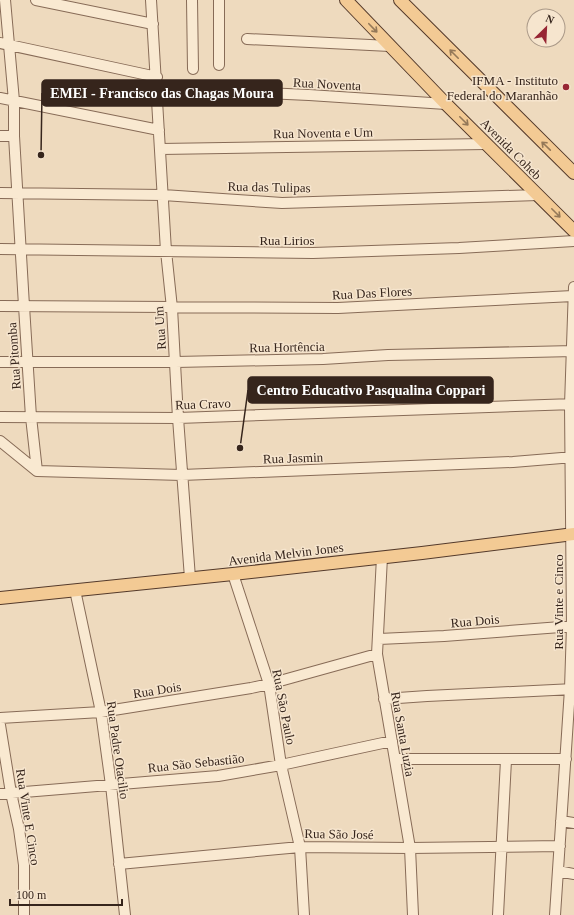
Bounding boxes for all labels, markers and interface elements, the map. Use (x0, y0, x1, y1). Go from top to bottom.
north arrow (526, 8, 566, 48)
text: N (544, 12, 556, 26)
one-way arrow (368, 23, 378, 33)
one-way arrow (449, 49, 459, 59)
place label: IFMA - Instituto Federal do Maranhão (447, 73, 558, 103)
street label: Rua Noventa (293, 75, 362, 93)
callout: EMEI - Francisco das Chagas Moura (42, 80, 282, 106)
marker: IFMA - Instituto Federal do Maranhão (561, 82, 571, 92)
text: EMEI - Francisco das Chagas Moura (50, 86, 274, 101)
street label: Avenida Coheb (477, 115, 545, 183)
one-way arrow (459, 116, 469, 126)
street label: Rua Noventa e Um (273, 125, 373, 141)
one-way arrow (541, 141, 551, 151)
street label: Rua das Tulipas (227, 179, 311, 195)
one-way arrow (551, 208, 561, 218)
street label: Rua Lirios (259, 233, 315, 248)
street label: Rua Das Flores (332, 283, 412, 303)
street label: Rua Um (151, 306, 169, 350)
street label: Rua Pitomba (4, 322, 24, 390)
street label: Rua Hortência (249, 339, 325, 355)
callout: Centro Educativo Pasqualina Coppari (248, 377, 493, 403)
text: Centro Educativo Pasqualina Coppari (257, 383, 486, 398)
street label: Rua Cravo (175, 396, 231, 412)
street label: Rua Jasmin (263, 449, 324, 467)
street label: Avenida Melvin Jones (228, 539, 344, 569)
street label: Rua Vinte e Cinco (551, 554, 566, 650)
street label: Rua Dois (450, 611, 500, 631)
street label: Rua São Paulo (269, 668, 299, 746)
street label: Rua Dois (132, 679, 182, 701)
street label: Rua Santa Luzia (388, 690, 418, 778)
street label: Rua Padre Otacilio (104, 700, 132, 800)
street label: Rua São Sebastião (147, 750, 245, 776)
street label: Rua Vinte E Cinco (13, 768, 43, 866)
street label: Rua São José (304, 826, 374, 842)
scale bar (10, 881, 122, 907)
text: 100 m (16, 888, 47, 902)

